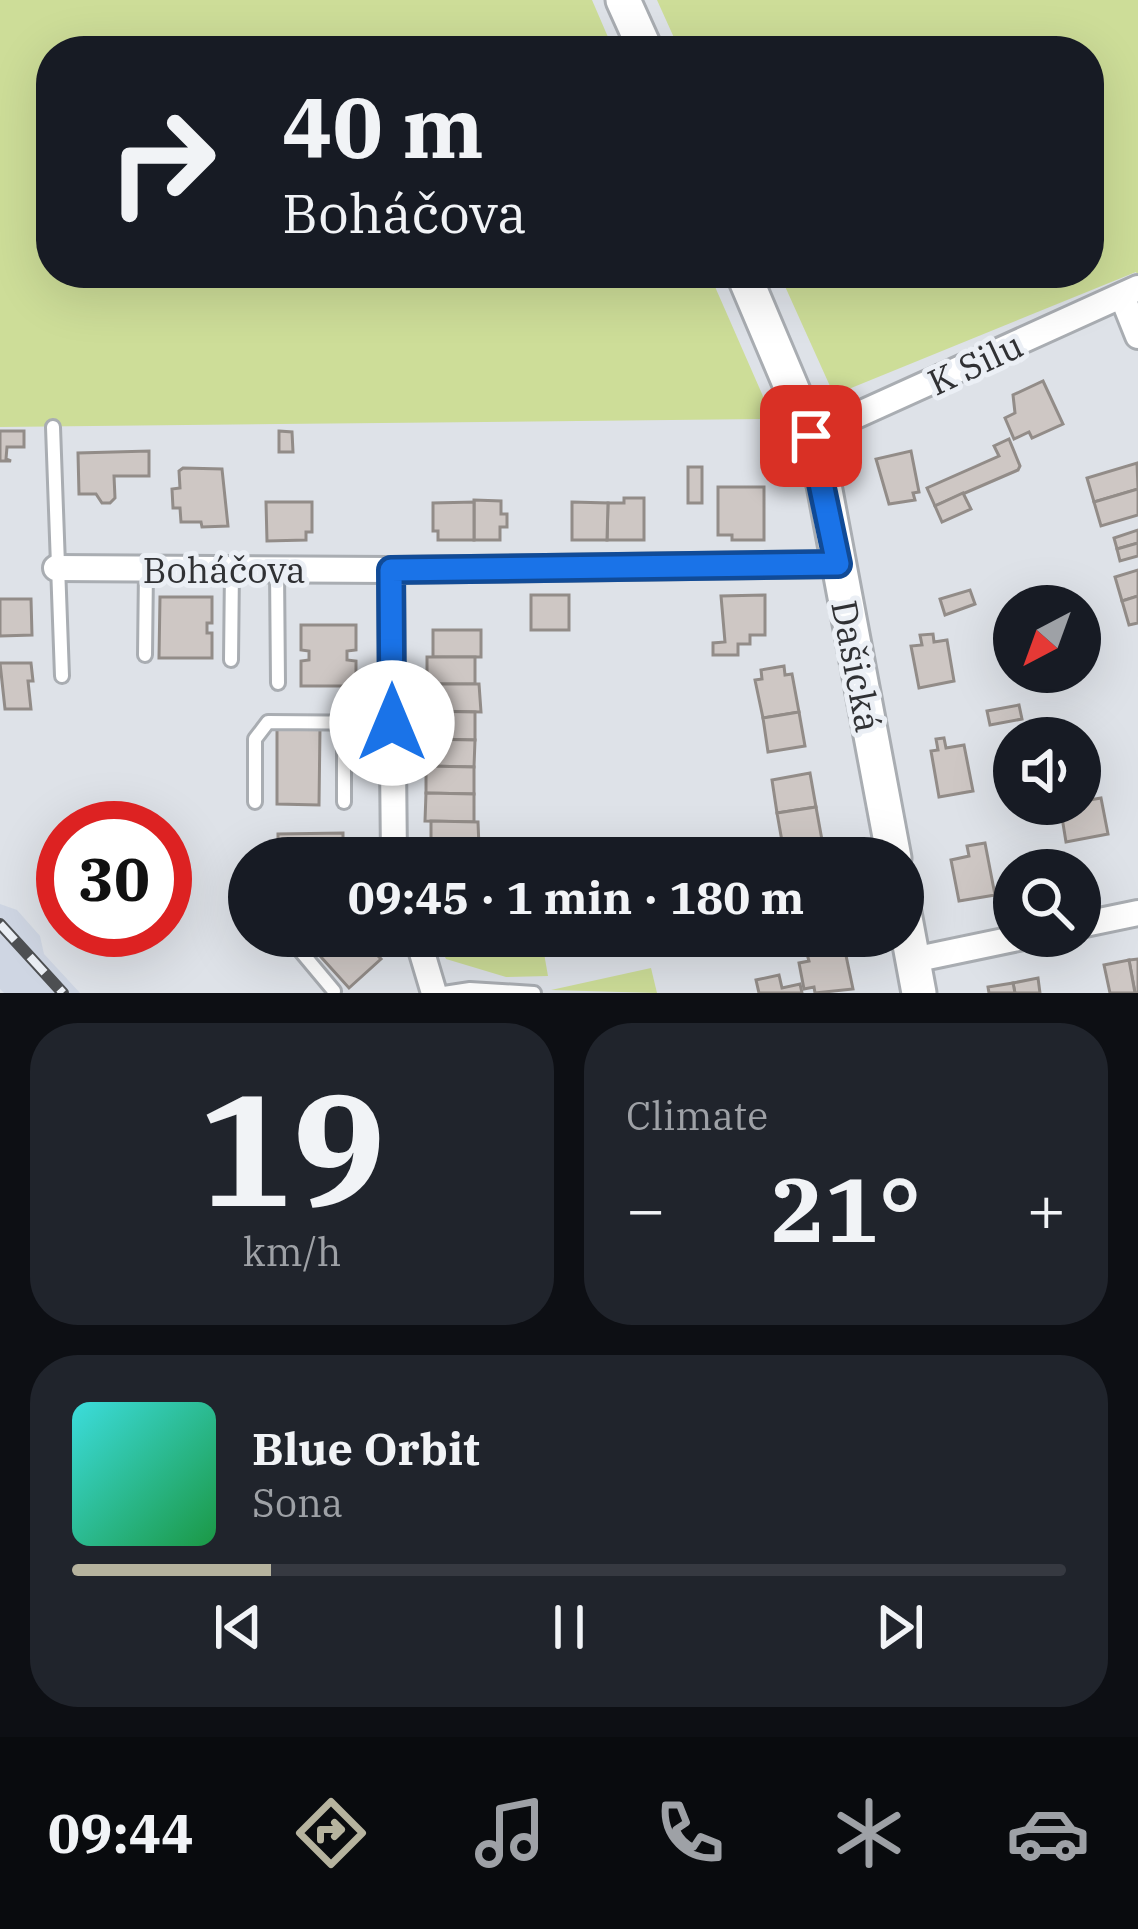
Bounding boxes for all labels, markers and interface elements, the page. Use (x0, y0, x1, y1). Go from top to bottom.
text: 40 m (282, 72, 484, 181)
icon: right (84, 84, 240, 240)
text: Boháčova (282, 178, 527, 248)
street label: K Silu (920, 321, 1030, 405)
pin (760, 385, 862, 487)
icon: arrive (778, 403, 844, 469)
street label: Boháčova (142, 546, 306, 593)
north arrow (993, 585, 1101, 693)
map controls (993, 585, 1101, 957)
street label: Dašická (821, 596, 893, 736)
position arrow (329, 660, 455, 786)
button: sound (993, 717, 1101, 825)
speed limit sign: 30 (36, 801, 192, 957)
button: search (993, 849, 1101, 957)
text: 09:45 · 1 min · 180 m (348, 868, 804, 926)
text: 19 (198, 1046, 386, 1249)
text: Climate (626, 1090, 768, 1141)
text: 21° (771, 1150, 921, 1267)
text: − (626, 1165, 666, 1251)
text: + (1026, 1165, 1066, 1251)
text: km/h (243, 1226, 341, 1277)
text: Blue Orbit (252, 1419, 480, 1477)
text: Sona (252, 1477, 343, 1528)
icon: previous (205, 1594, 271, 1660)
icon: pause (536, 1594, 602, 1660)
icon: next (867, 1594, 933, 1660)
icon: directions (289, 1791, 373, 1875)
icon: music (468, 1791, 552, 1875)
icon: phone (648, 1791, 732, 1875)
icon: climate (827, 1791, 911, 1875)
icon: car (1006, 1791, 1090, 1875)
text: 09:44 (48, 1798, 194, 1868)

